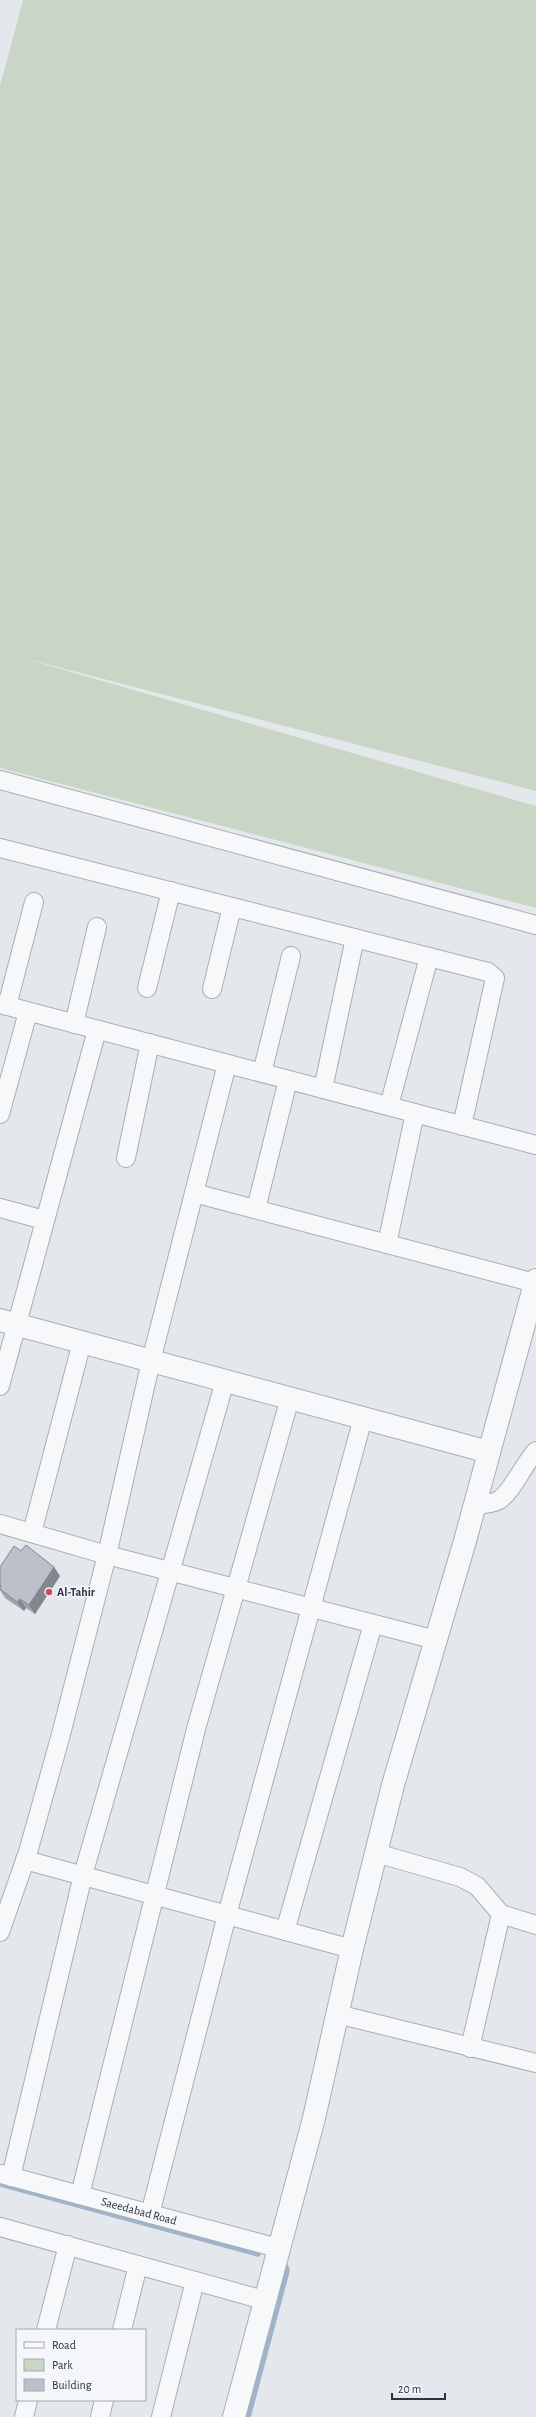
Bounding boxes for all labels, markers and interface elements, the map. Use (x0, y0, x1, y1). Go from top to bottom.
place label: Al-Tahir (57, 1586, 96, 1598)
marker: Al-Tahir (44, 1587, 54, 1597)
street label: Saeedabad Road (100, 2195, 178, 2227)
legend (16, 2329, 146, 2401)
text: Road (52, 2339, 76, 2351)
text: Park (52, 2359, 73, 2371)
scale bar (392, 2375, 445, 2401)
text: Building (52, 2379, 92, 2391)
text: 20 m (398, 2383, 421, 2395)

